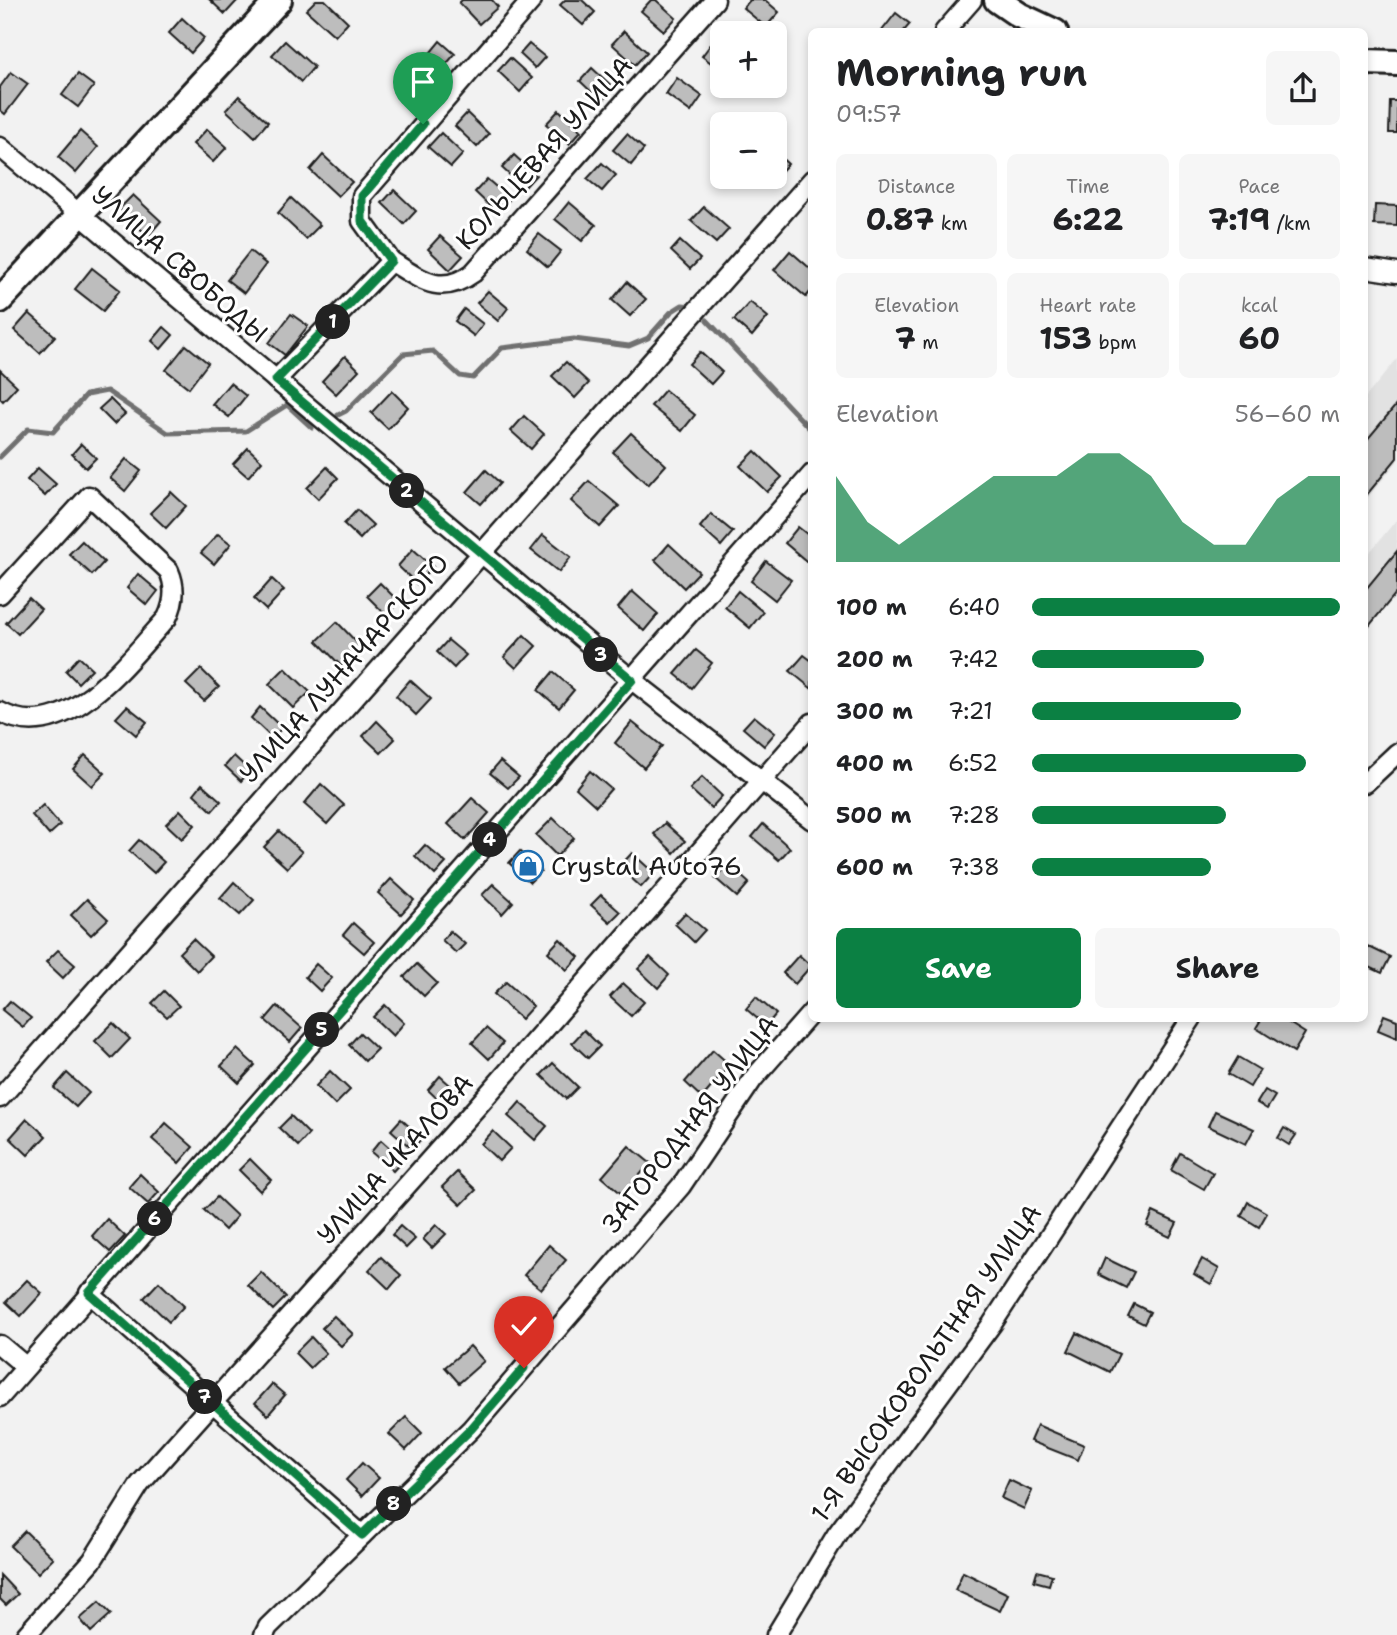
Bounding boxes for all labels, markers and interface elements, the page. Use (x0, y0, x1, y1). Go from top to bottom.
map controls (710, 21, 787, 189)
button: + (710, 21, 787, 98)
text: Morning run (836, 47, 1087, 98)
street label: КОЛЬЦЕВАЯ УЛИЦА (447, 49, 640, 257)
button: share (1266, 51, 1340, 125)
pin (393, 52, 453, 124)
icon: arrive (404, 63, 442, 101)
text: 09:57 (836, 99, 902, 129)
button: − (710, 112, 787, 189)
text: Distance (878, 174, 956, 199)
text: Time (1066, 174, 1110, 199)
text: Pace (1238, 174, 1280, 199)
street label: УЛИЦА СВОБОДЫ (85, 177, 276, 350)
text: 0.87 (866, 199, 934, 240)
text: 6:22 (1053, 199, 1123, 240)
text: 7:19 (1208, 199, 1270, 240)
text: km (934, 211, 968, 236)
text: /km (1270, 211, 1311, 236)
text: Elevation (874, 293, 959, 318)
text: Heart rate (1040, 293, 1136, 318)
text: kcal (1241, 293, 1278, 318)
pin: 1 (316, 304, 350, 340)
text: 1 (328, 309, 337, 334)
text: 7 (895, 318, 916, 359)
text: 153 (1039, 318, 1092, 359)
text: 60 (1238, 318, 1280, 359)
text: m (916, 330, 939, 355)
text: bpm (1092, 330, 1137, 355)
text: Elevation (836, 399, 939, 429)
text: 56–60 m (1235, 399, 1340, 429)
pin: 2 (390, 474, 424, 508)
text: 2 (400, 478, 413, 503)
street label: УЛИЦА ЛУНАЧАРСКОГО (231, 546, 456, 790)
text: 100 m (836, 592, 907, 622)
text: 6:40 (948, 592, 1000, 622)
pin: 3 (584, 638, 618, 672)
text: 3 (594, 642, 607, 667)
text: 200 m (836, 644, 913, 674)
text: 7:42 (948, 644, 999, 674)
text: 300 m (836, 696, 913, 726)
text: 7:21 (948, 696, 993, 726)
text: 400 m (836, 748, 913, 778)
text: 6:52 (948, 748, 998, 778)
text: 500 m (836, 800, 911, 830)
text: 7:28 (948, 800, 1000, 830)
pin: 4 (472, 822, 508, 858)
text: 4 (483, 827, 496, 852)
place label: Crystal Auto76 (551, 848, 742, 883)
shop icon: Crystal Auto76 (511, 849, 545, 883)
text: 600 m (836, 852, 913, 882)
text: 7:38 (948, 852, 1000, 882)
button: Save (836, 928, 1081, 1008)
button: Share (1095, 928, 1340, 1008)
street label: ЗАГОРОДНАЯ УЛИЦА (594, 1008, 786, 1240)
pin: 5 (304, 1012, 340, 1048)
text: 5 (316, 1017, 327, 1042)
street label: УЛИЦА ЧКАЛОВА (309, 1066, 481, 1251)
street label: 1-Я ВЫСОКОВОЛЬТНАЯ УЛИЦА (802, 1197, 1049, 1529)
pin: 6 (138, 1202, 172, 1236)
text: 6 (148, 1206, 161, 1231)
pin (494, 1296, 554, 1368)
icon: check (505, 1307, 543, 1345)
pin: 7 (188, 1380, 222, 1414)
text: 7 (198, 1384, 211, 1409)
pin: 8 (376, 1486, 412, 1522)
text: 8 (387, 1491, 400, 1516)

